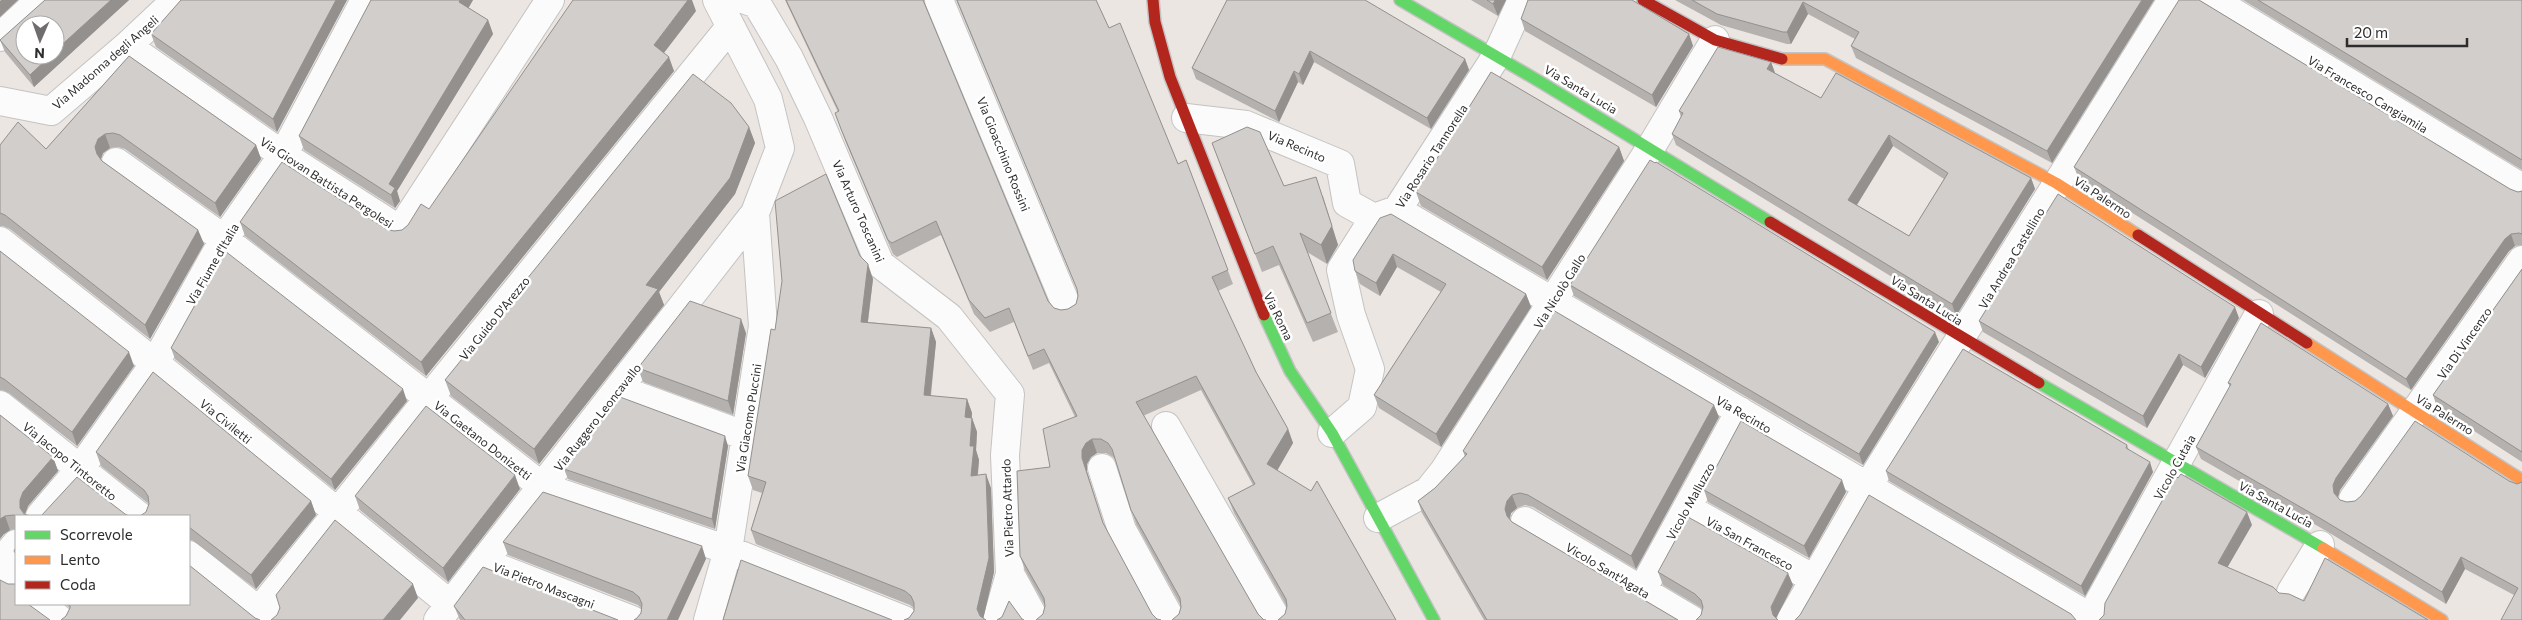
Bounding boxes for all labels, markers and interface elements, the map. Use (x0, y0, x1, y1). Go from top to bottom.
street label: Via Madonna degli Angeli (49, 12, 161, 112)
north arrow (15, 15, 65, 65)
scale bar (2347, 15, 2467, 47)
text: 20 m (2354, 23, 2388, 41)
text: N (34, 45, 45, 62)
street label: Via Francesco Cangiamila (2305, 53, 2431, 135)
street label: Via Santa Lucia (1542, 62, 1620, 116)
street label: Via Gioacchino Rossini (975, 95, 1033, 213)
street label: Via Rosario Tannorella (1392, 102, 1470, 210)
street label: Via Recinto (1266, 127, 1328, 165)
street label: Via Giovan Battista Pergolesi (258, 134, 396, 230)
street label: Via Arturo Toscanini (830, 158, 888, 264)
street label: Via Palermo (2072, 173, 2134, 221)
street label: Via Andrea Castellino (1975, 205, 2047, 311)
street label: Via Fiume d'Italia (183, 221, 241, 307)
street label: Via Nicolò Gallo (1530, 251, 1588, 331)
street label: Via Santa Lucia (1888, 272, 1966, 328)
street label: Via Guido D'Arezzo (456, 273, 532, 363)
street label: Via Roma (1261, 290, 1297, 342)
street label: Via Di Vincenzo (2434, 304, 2494, 382)
street label: Via Ruggero Leoncavallo (551, 360, 643, 474)
street label: Via Giacomo Puccini (732, 362, 764, 474)
street label: Via Palermo (2414, 391, 2476, 437)
street label: Via Recinto (1714, 392, 1774, 436)
street label: Via Civiletti (197, 396, 255, 446)
street label: Via Gaetano Donizetti (431, 398, 535, 482)
street label: Via Jacopo Tintoretto (20, 419, 120, 504)
street label: Vicolo Cutaia (2150, 432, 2198, 502)
street label: Via Pietro Attardo (998, 459, 1016, 557)
street label: Vicolo Malluzzo (1663, 460, 1717, 542)
street label: Via Santa Lucia (2237, 478, 2315, 530)
street label: Via San Francesco (1704, 513, 1796, 573)
legend (15, 515, 190, 605)
text: Scorrevole (60, 525, 133, 543)
street label: Vicolo Sant'Agata (1563, 539, 1653, 601)
text: Lento (60, 550, 100, 568)
street label: Via Pietro Mascagni (491, 559, 597, 611)
text: Coda (60, 575, 96, 593)

